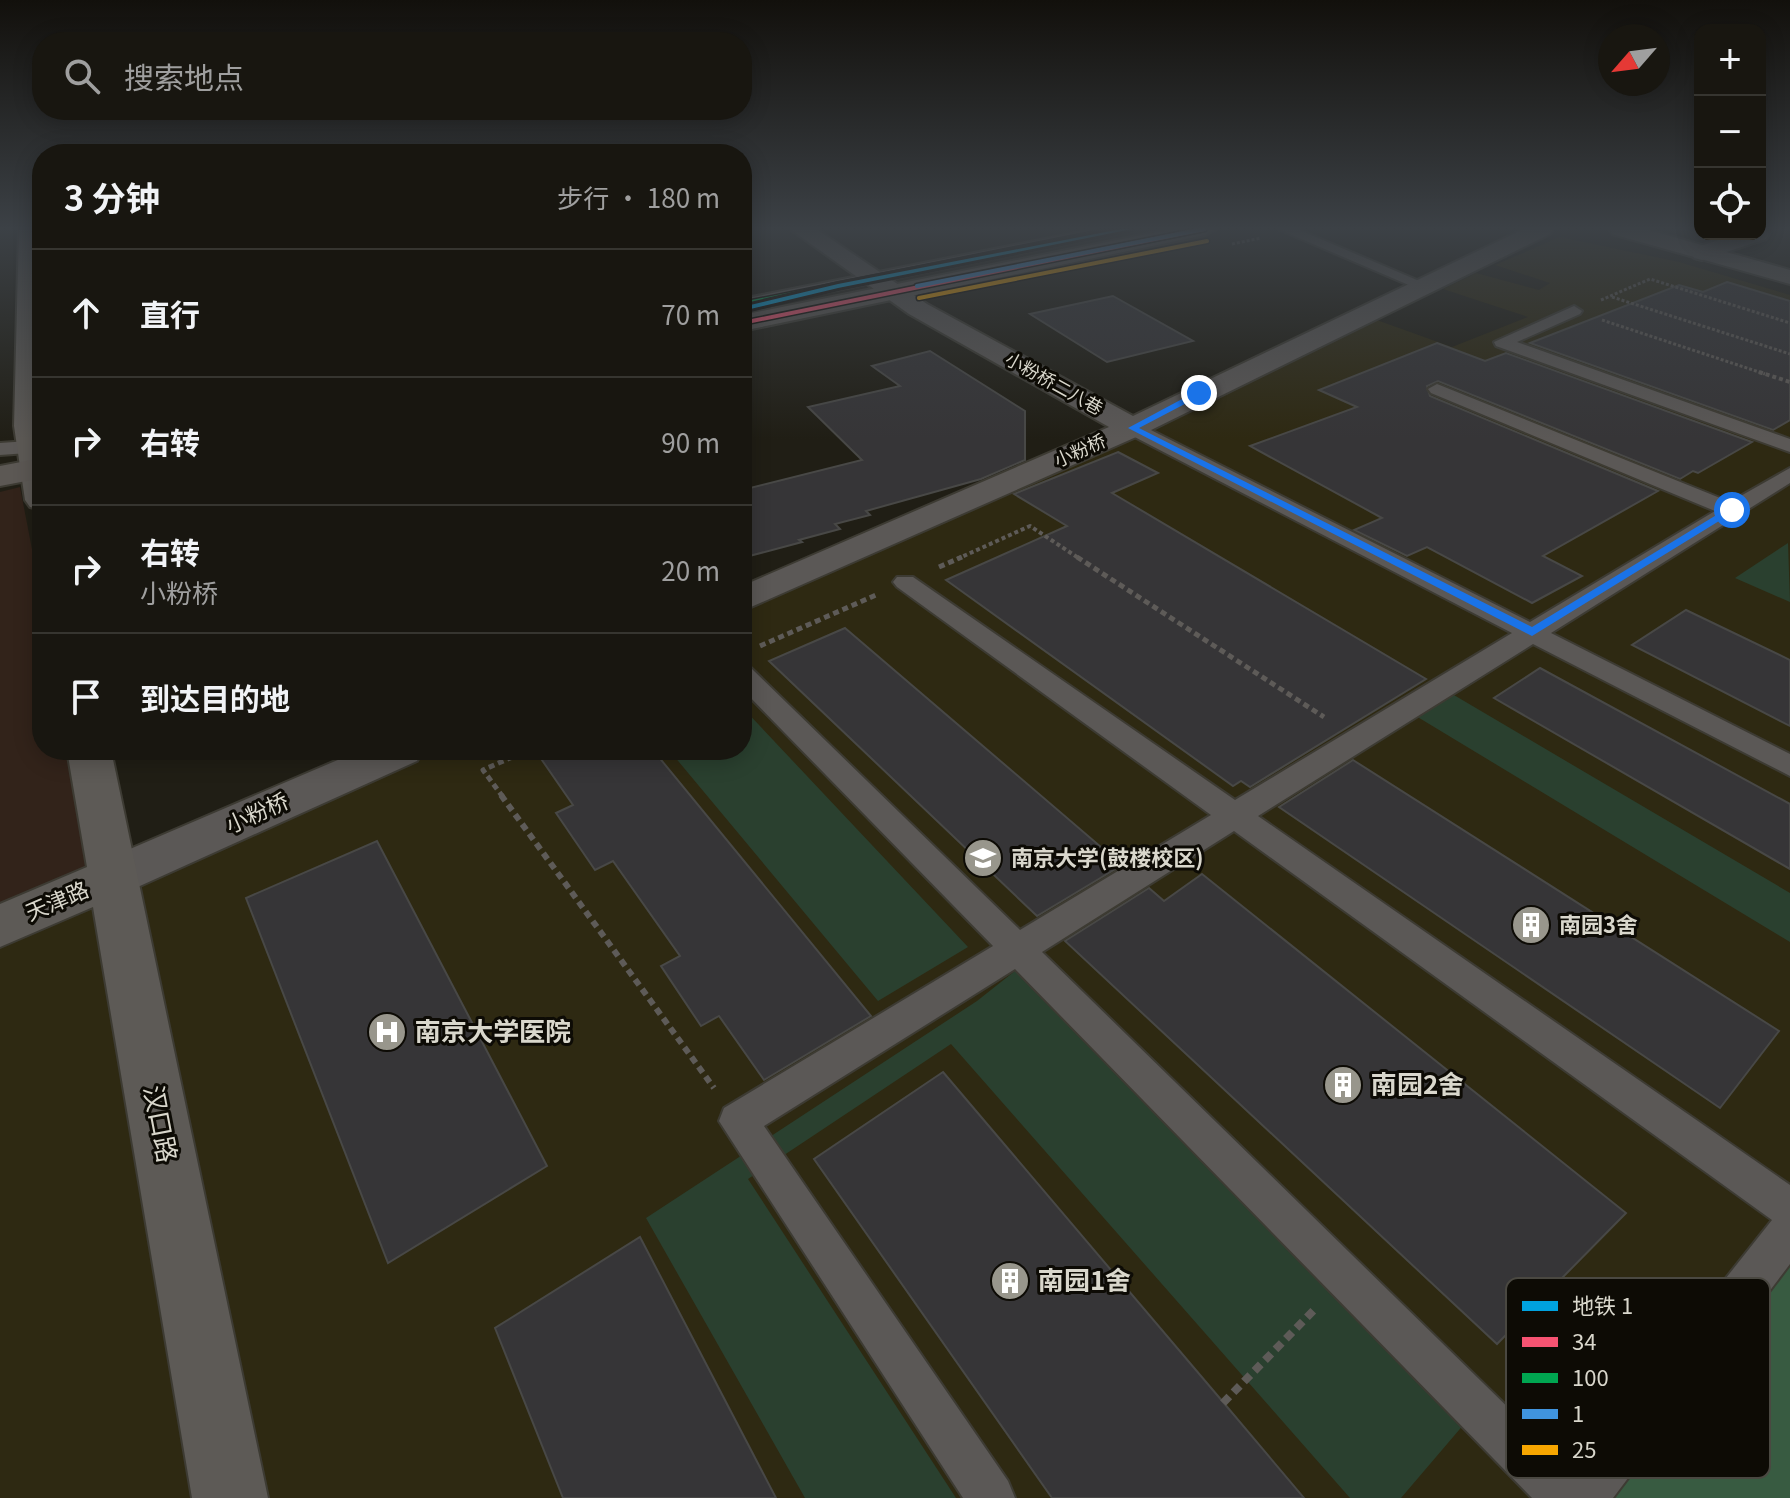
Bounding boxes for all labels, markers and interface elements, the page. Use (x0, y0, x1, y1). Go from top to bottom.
north arrow (1598, 24, 1670, 96)
map controls (1694, 24, 1766, 240)
button: + (1694, 24, 1766, 96)
search box (32, 32, 752, 120)
icon: search (60, 54, 104, 98)
text: 搜索地点 (124, 54, 244, 98)
button: − (1694, 96, 1766, 168)
button: locate (1694, 168, 1766, 240)
text: 3 分钟 (64, 172, 160, 221)
text: 步行 · 180 m (557, 178, 720, 215)
icon: ahead (64, 291, 108, 335)
text: 直行 (140, 291, 200, 335)
text: 70 m (661, 295, 720, 332)
street label: 小粉桥二八巷 (1001, 345, 1109, 420)
route end (1181, 375, 1217, 411)
icon: right (64, 419, 108, 463)
text: 右转 (140, 419, 200, 463)
text: 90 m (661, 423, 720, 460)
street label: 小粉桥 (1049, 426, 1109, 472)
route start (1714, 492, 1750, 528)
text: 右转 (140, 529, 200, 573)
icon: right (64, 547, 108, 591)
text: 20 m (661, 551, 720, 588)
text: 小粉桥 (140, 573, 218, 610)
icon: arrive (64, 675, 108, 719)
text: 到达目的地 (140, 675, 290, 719)
street label: 小粉桥 (220, 783, 293, 839)
school or university icon: 南京大学(鼓楼校区) (962, 837, 1004, 879)
place label: 南京大学(鼓楼校区) (1011, 840, 1204, 872)
street label: 天津路 (20, 872, 93, 927)
building icon: 南园3舍 (1510, 904, 1552, 946)
place label: 南园3舍 (1559, 907, 1638, 939)
hospital icon: 南京大学医院 (366, 1011, 408, 1053)
place label: 南京大学医院 (415, 1011, 571, 1048)
building icon: 南园2舍 (1322, 1064, 1364, 1106)
place label: 南园2舍 (1371, 1064, 1464, 1101)
street label: 汉口路 (137, 1082, 188, 1165)
building icon: 南园1舍 (989, 1260, 1031, 1302)
place label: 南园1舍 (1038, 1260, 1131, 1297)
legend (1506, 1278, 1770, 1478)
text: 地铁 1 (1572, 1288, 1633, 1320)
text: 34 (1572, 1324, 1596, 1356)
text: 100 (1572, 1360, 1609, 1392)
text: 1 (1572, 1396, 1584, 1428)
text: 25 (1572, 1432, 1596, 1464)

